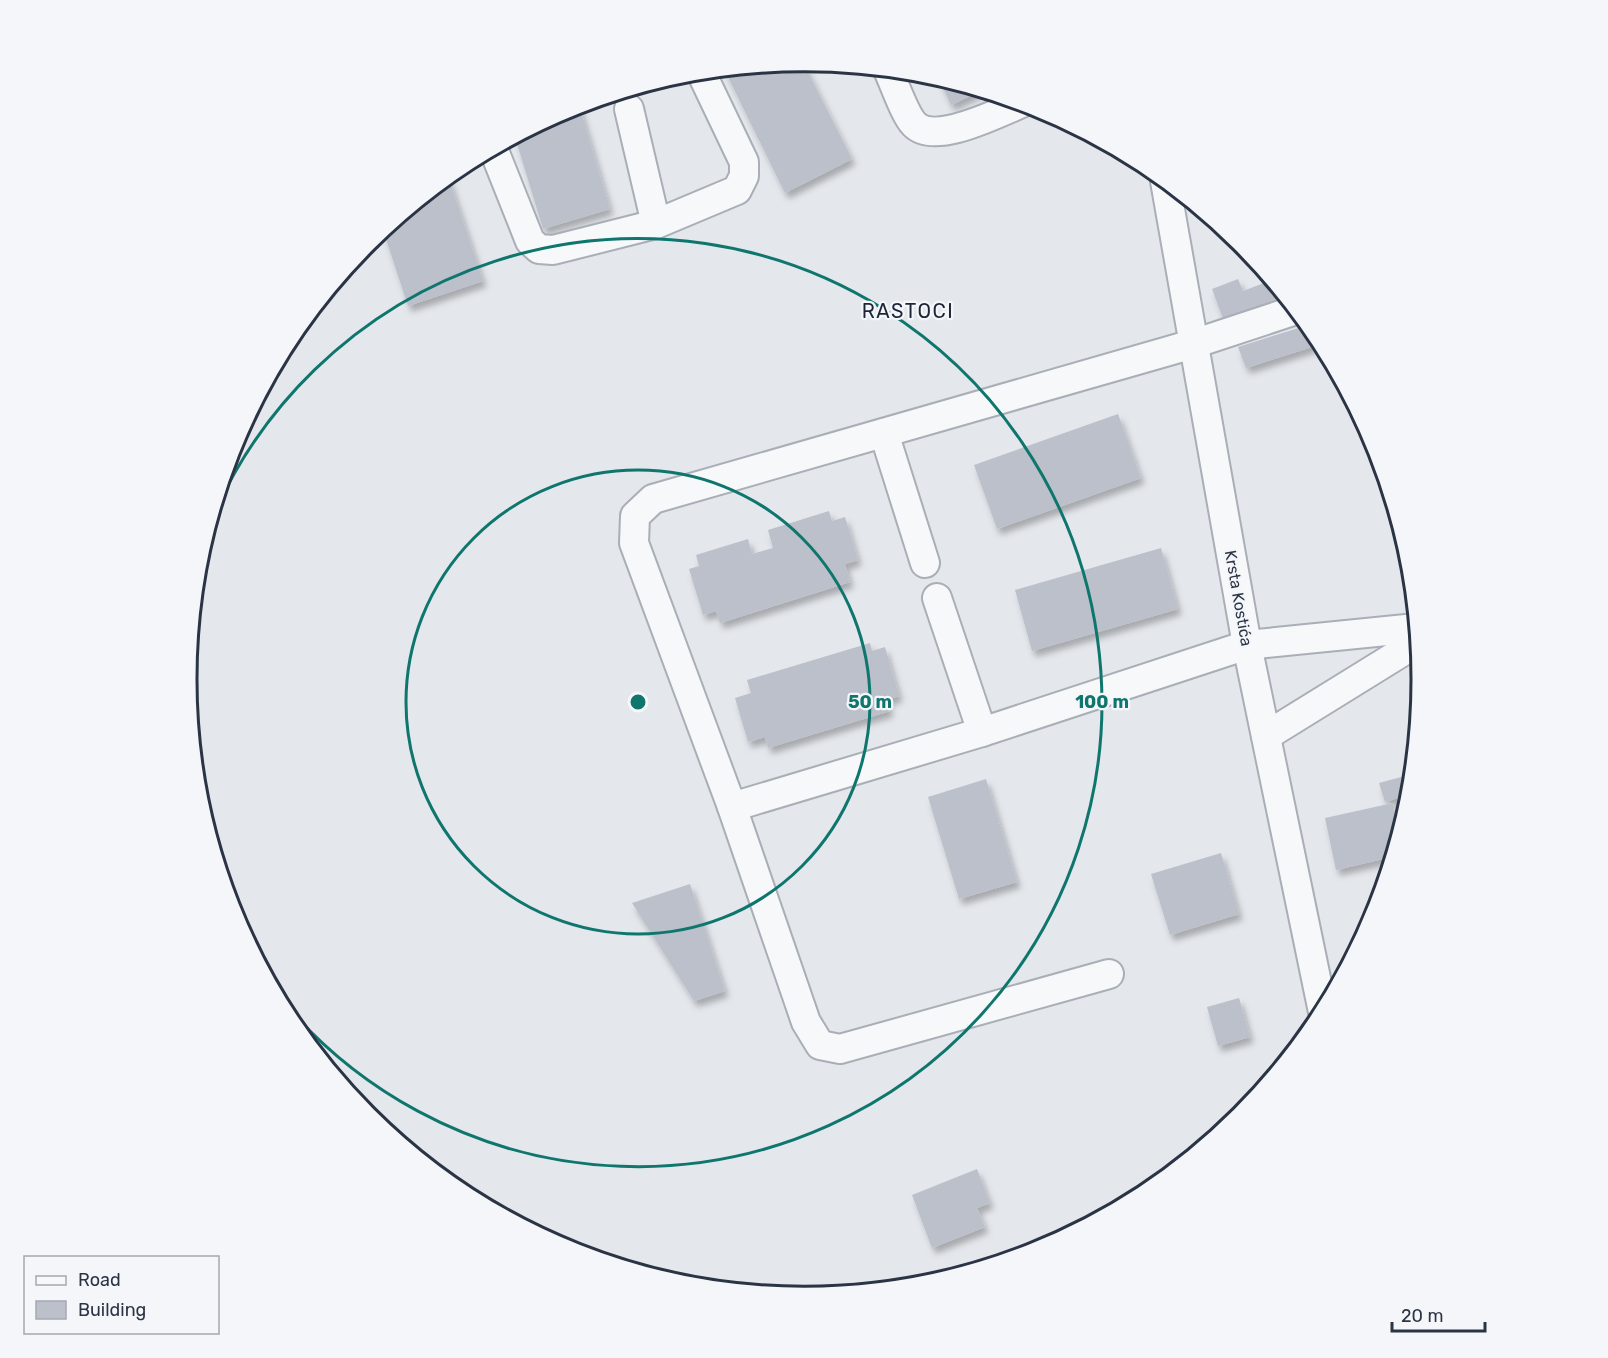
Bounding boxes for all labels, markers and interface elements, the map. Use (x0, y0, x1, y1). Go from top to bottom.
district label: RASTOCI (862, 299, 954, 323)
street label: Krsta Kostića (1221, 549, 1256, 648)
text: 50 m (848, 691, 892, 713)
text: 100 m (1075, 691, 1129, 713)
centre of rings (628, 692, 648, 712)
legend (24, 1256, 219, 1334)
text: Road (78, 1269, 121, 1291)
scale bar (1392, 1295, 1485, 1333)
text: Building (78, 1299, 146, 1321)
text: 20 m (1401, 1305, 1443, 1327)

